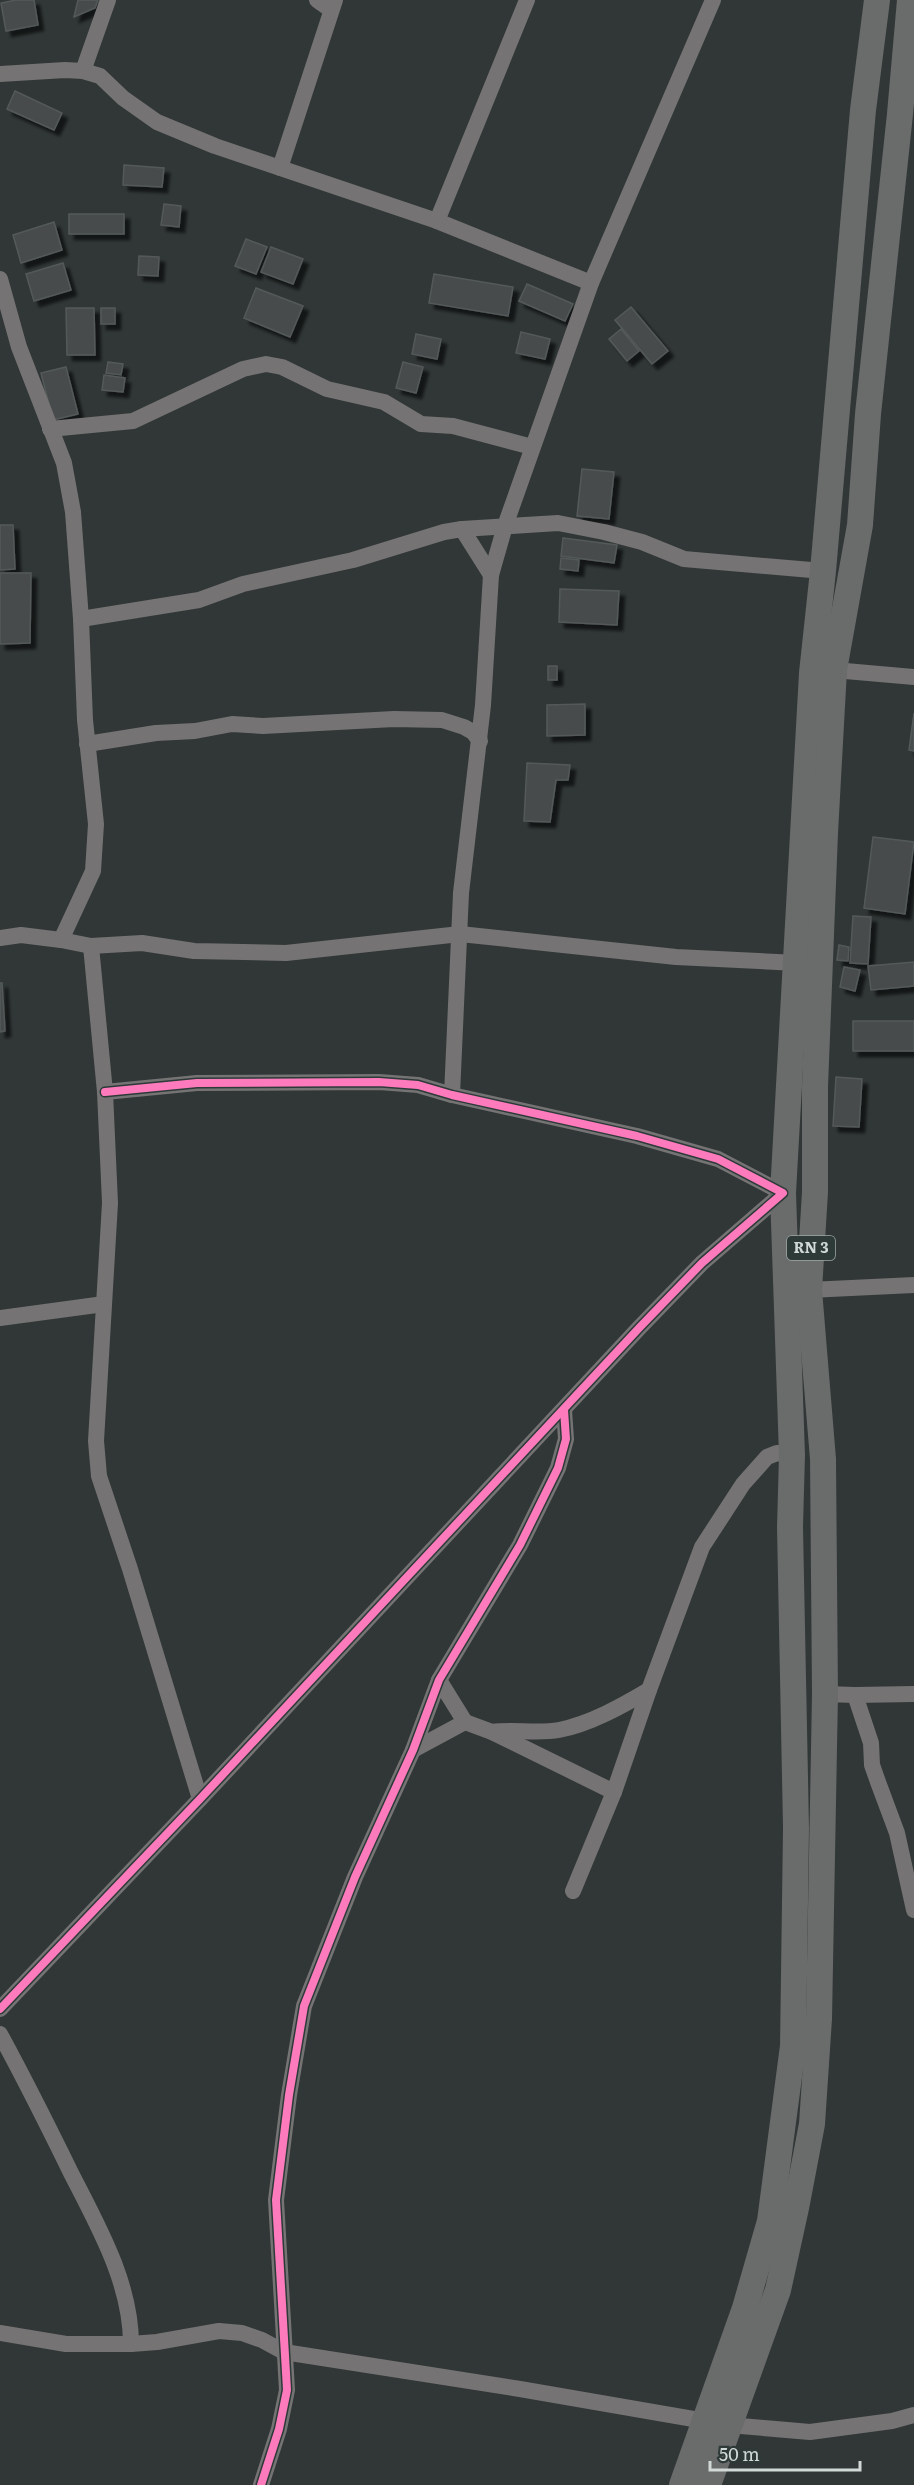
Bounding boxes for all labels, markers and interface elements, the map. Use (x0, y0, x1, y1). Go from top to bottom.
road number: RN 3 (787, 1236, 835, 1260)
scale bar (710, 2434, 860, 2472)
text: 50 m (719, 2440, 760, 2467)

